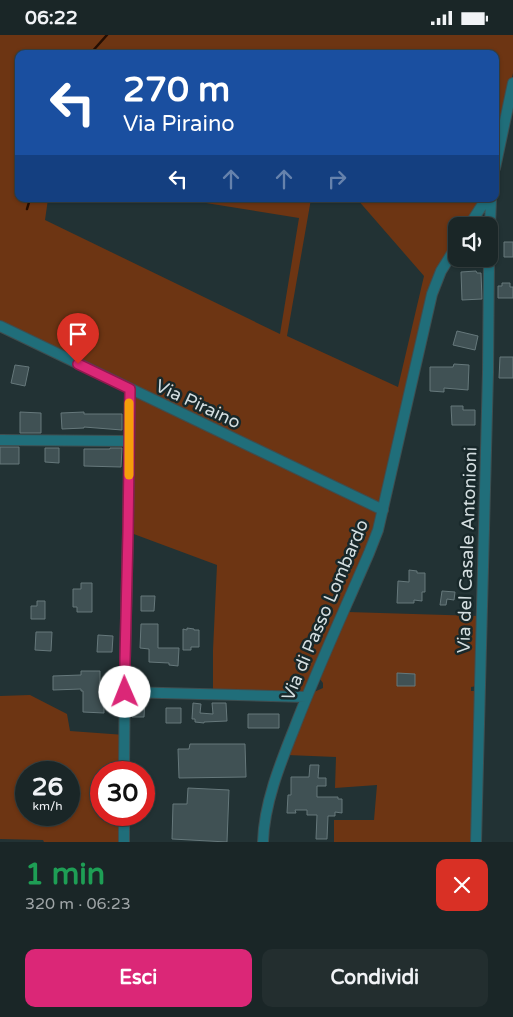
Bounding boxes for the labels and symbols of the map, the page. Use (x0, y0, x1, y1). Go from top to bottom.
pin (57, 313, 99, 364)
street label: Via Piraino (152, 375, 244, 433)
street label: Via del Casale Antonioni (452, 446, 482, 654)
street label: Via di Passo Lombardo (277, 516, 373, 704)
position arrow (98, 665, 150, 717)
speed limit sign: 30 (90, 761, 155, 826)

